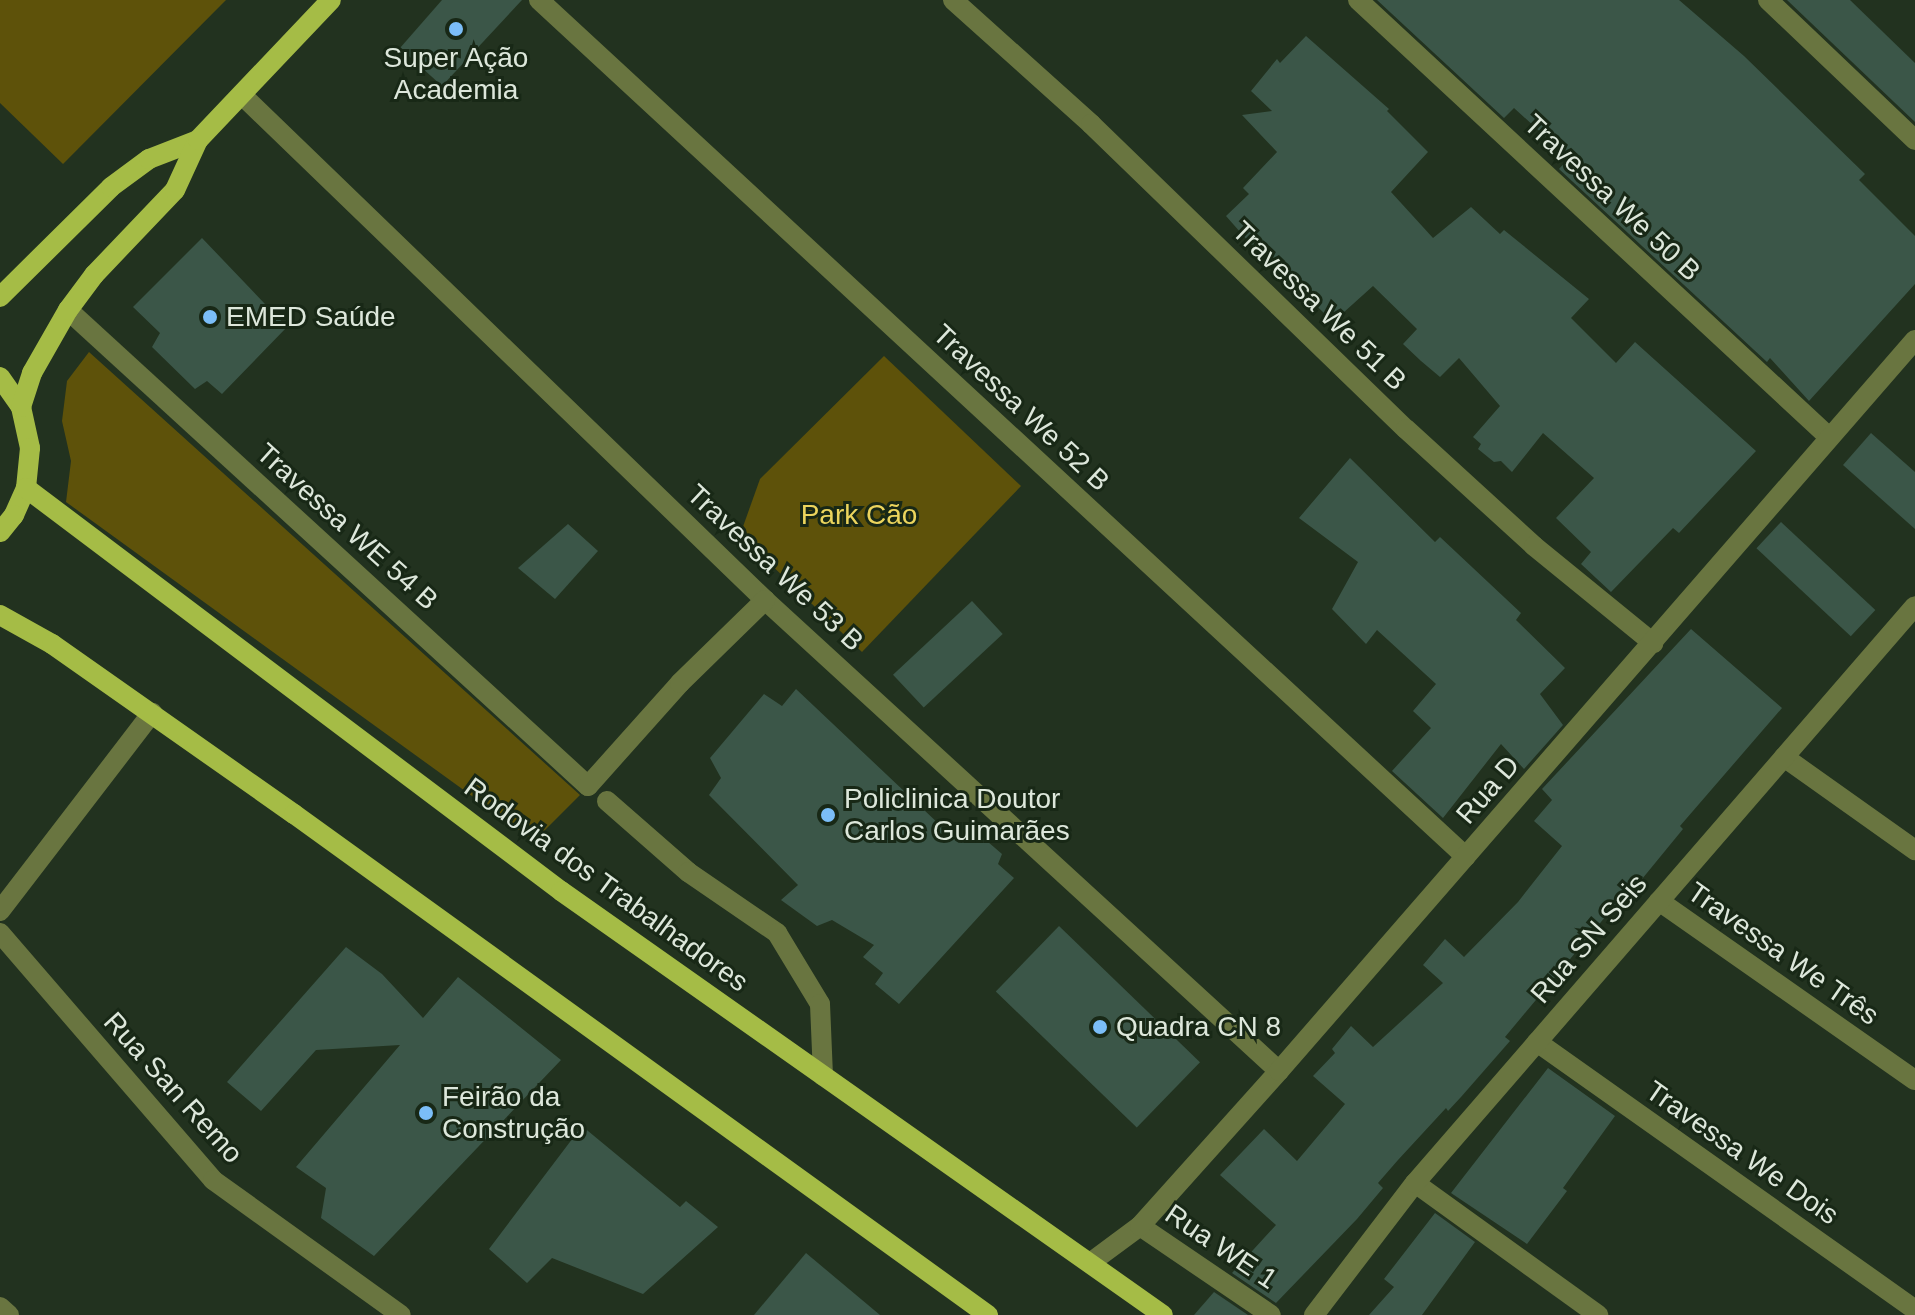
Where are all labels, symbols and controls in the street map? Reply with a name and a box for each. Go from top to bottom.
marker: Super Ação Academia [447,20,465,38]
place label: Super Ação Academia [383,41,529,107]
street label: Travessa We 50 B [1517,108,1707,288]
street label: Travessa We 51 B [1225,214,1413,398]
place label: EMED Saúde [226,300,396,334]
marker: EMED Saúde [201,308,219,326]
street label: Travessa We 52 B [926,318,1116,498]
street label: Travessa WE 54 B [249,437,445,617]
street label: Travessa We 53 B [680,478,870,658]
park label: Park Cão [801,498,917,532]
street label: Rua D [1449,749,1527,831]
street label: Rodovia dos Trabalhadores [457,771,755,999]
place label: Policlinica Doutor Carlos Guimarães [844,782,1070,848]
marker: Policlinica Doutor Carlos Guimarães [819,806,837,824]
street label: Rua SN Seis [1524,867,1654,1011]
street label: Travessa We Três [1681,875,1885,1033]
street label: Rua San Remo [96,1006,250,1170]
place label: Quadra CN 8 [1116,1010,1281,1044]
marker: Quadra CN 8 [1091,1018,1109,1036]
street label: Travessa We Dois [1639,1074,1845,1232]
place label: Feirão da Construção [442,1080,585,1146]
marker: Feirão da Construção [417,1104,435,1122]
street label: Rua WE 1 [1159,1197,1283,1297]

